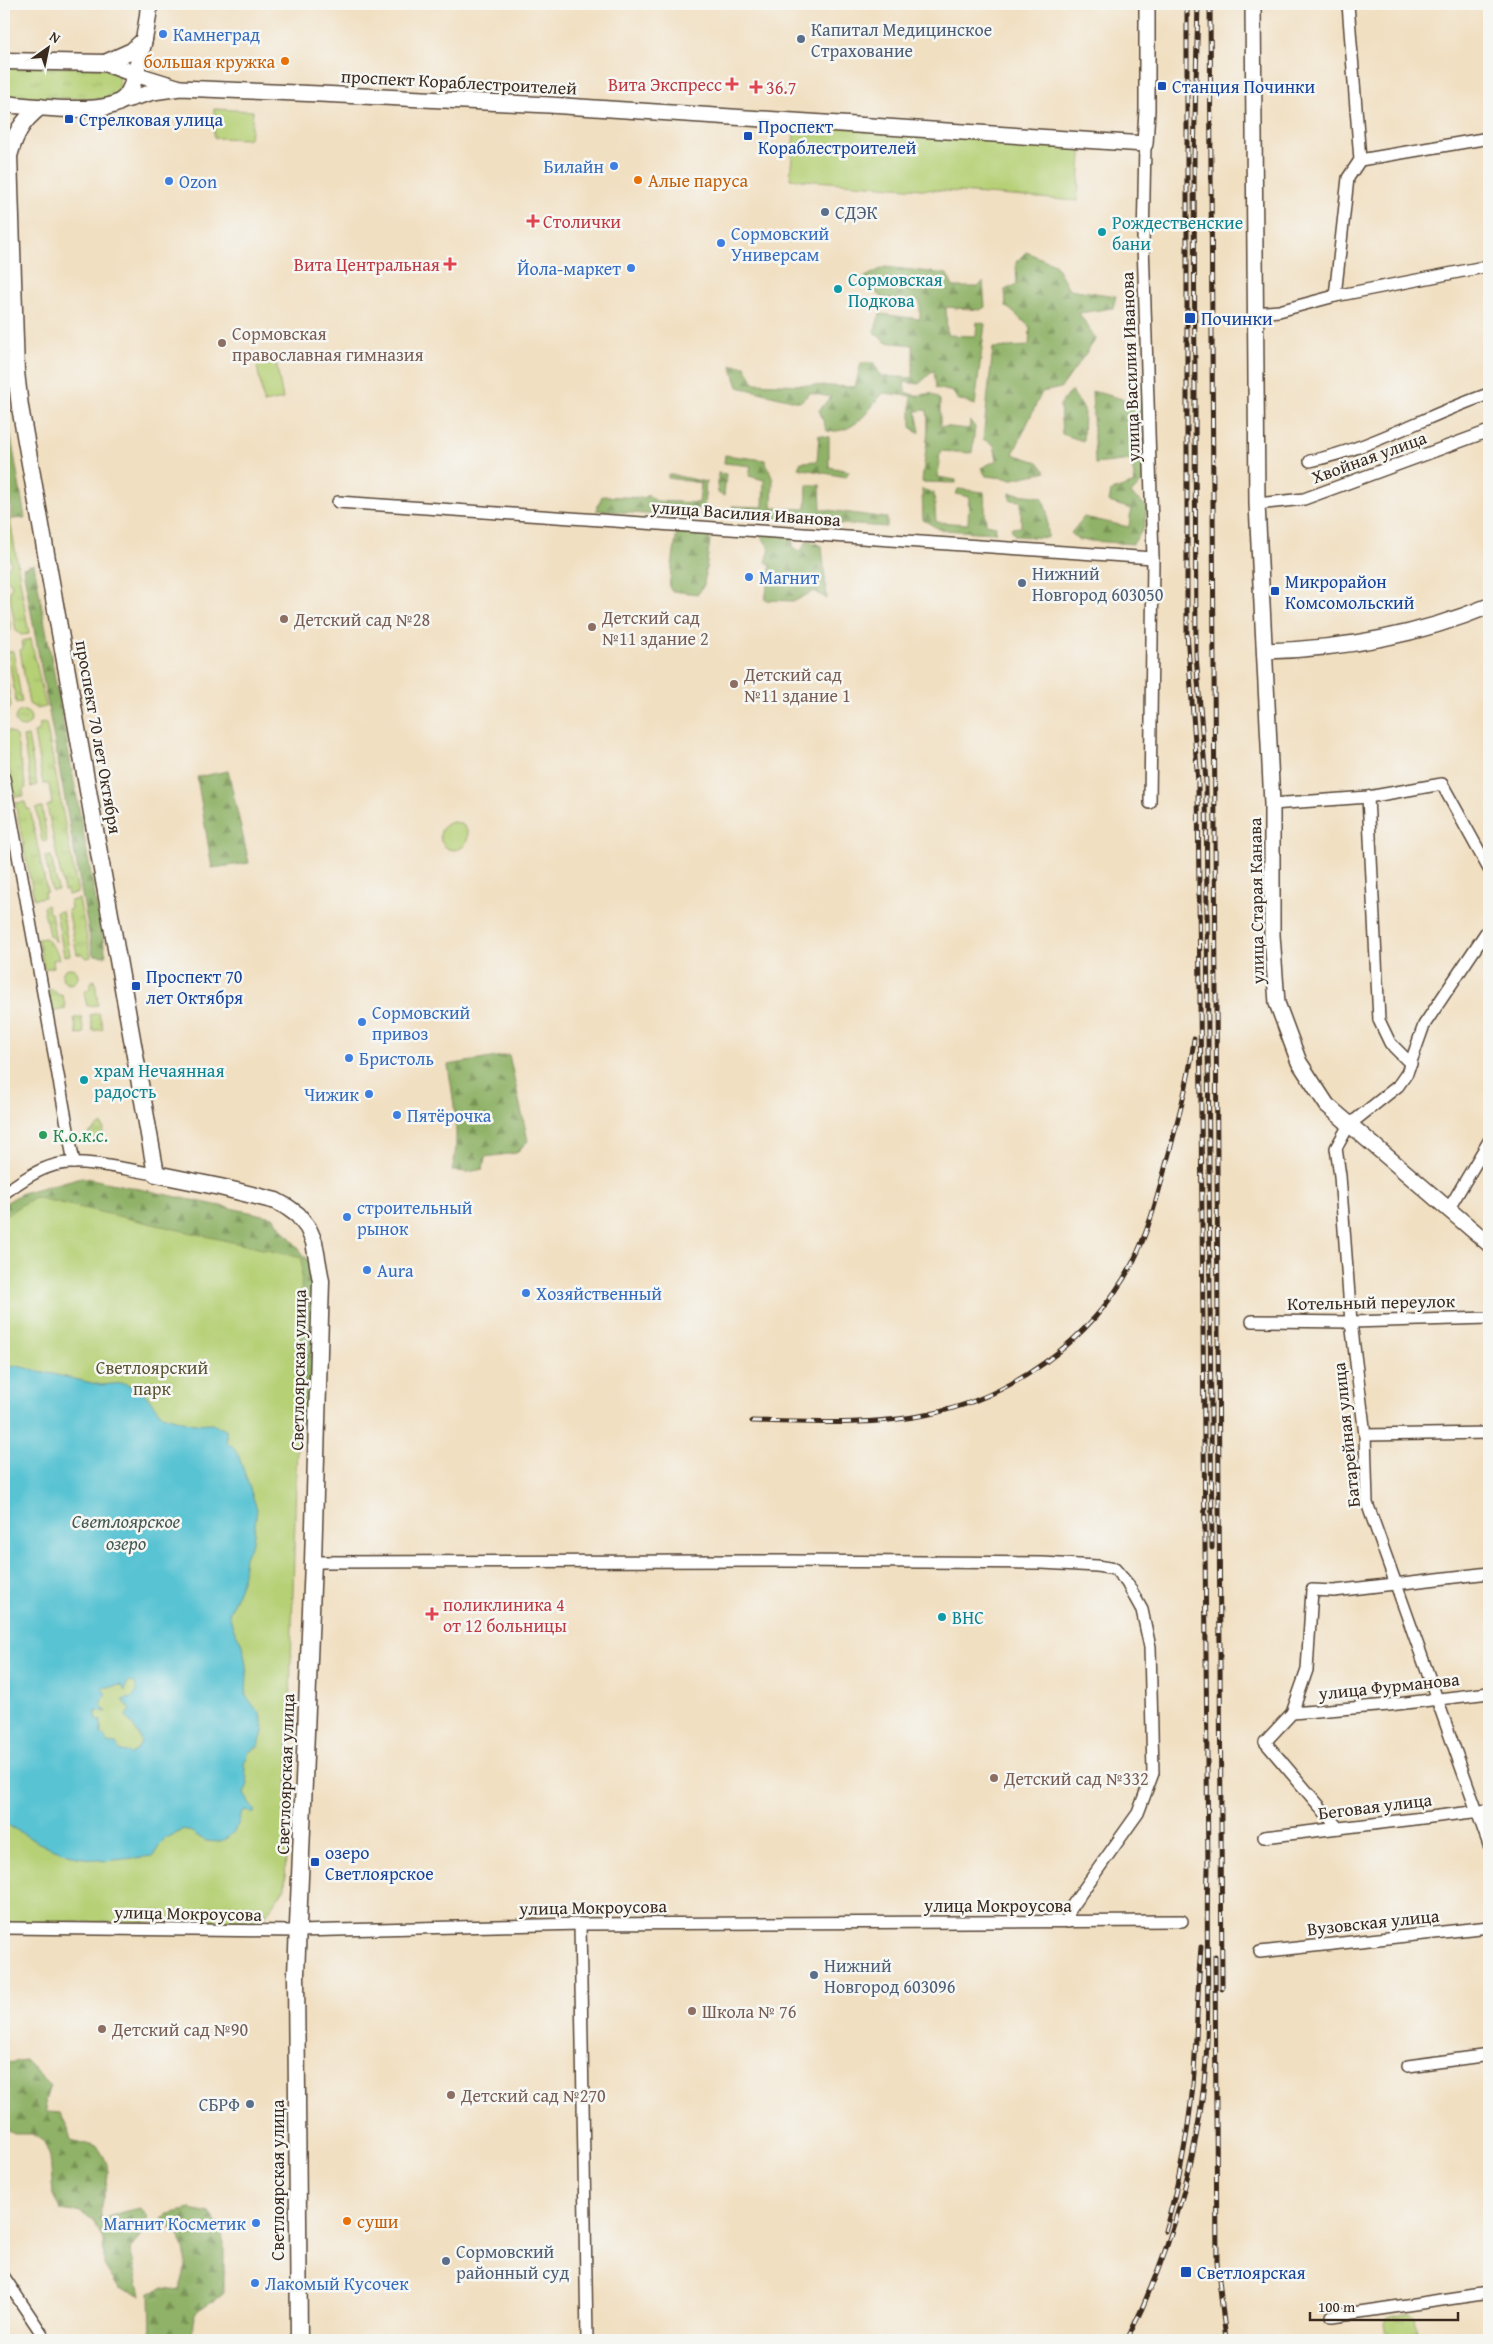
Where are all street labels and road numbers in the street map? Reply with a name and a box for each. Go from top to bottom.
street label: проспект Кораблестроителей [340,62,578,102]
street label: улица Василия Иванова [1113,271,1147,463]
street label: Хвойная улица [1308,424,1431,490]
street label: улица Василия Иванова [649,493,842,533]
street label: проспект 70 лет Октября [69,638,129,836]
street label: улица Старая Канава [1241,817,1271,986]
street label: Котельный переулок [1287,1287,1456,1317]
street label: Светлоярская улица [283,1289,313,1451]
street label: Батарейная улица [1325,1361,1367,1509]
street label: улица Фурманова [1316,1665,1461,1707]
street label: Светлоярская улица [269,1693,301,1855]
street label: Беговая улица [1317,1786,1434,1826]
street label: улица Мокроусова [518,1892,668,1922]
street label: улица Мокроусова [923,1892,1072,1919]
street label: улица Мокроусова [113,1898,263,1928]
street label: Вузовская улица [1306,1902,1441,1942]
street label: Светлоярская улица [264,2099,291,2261]

